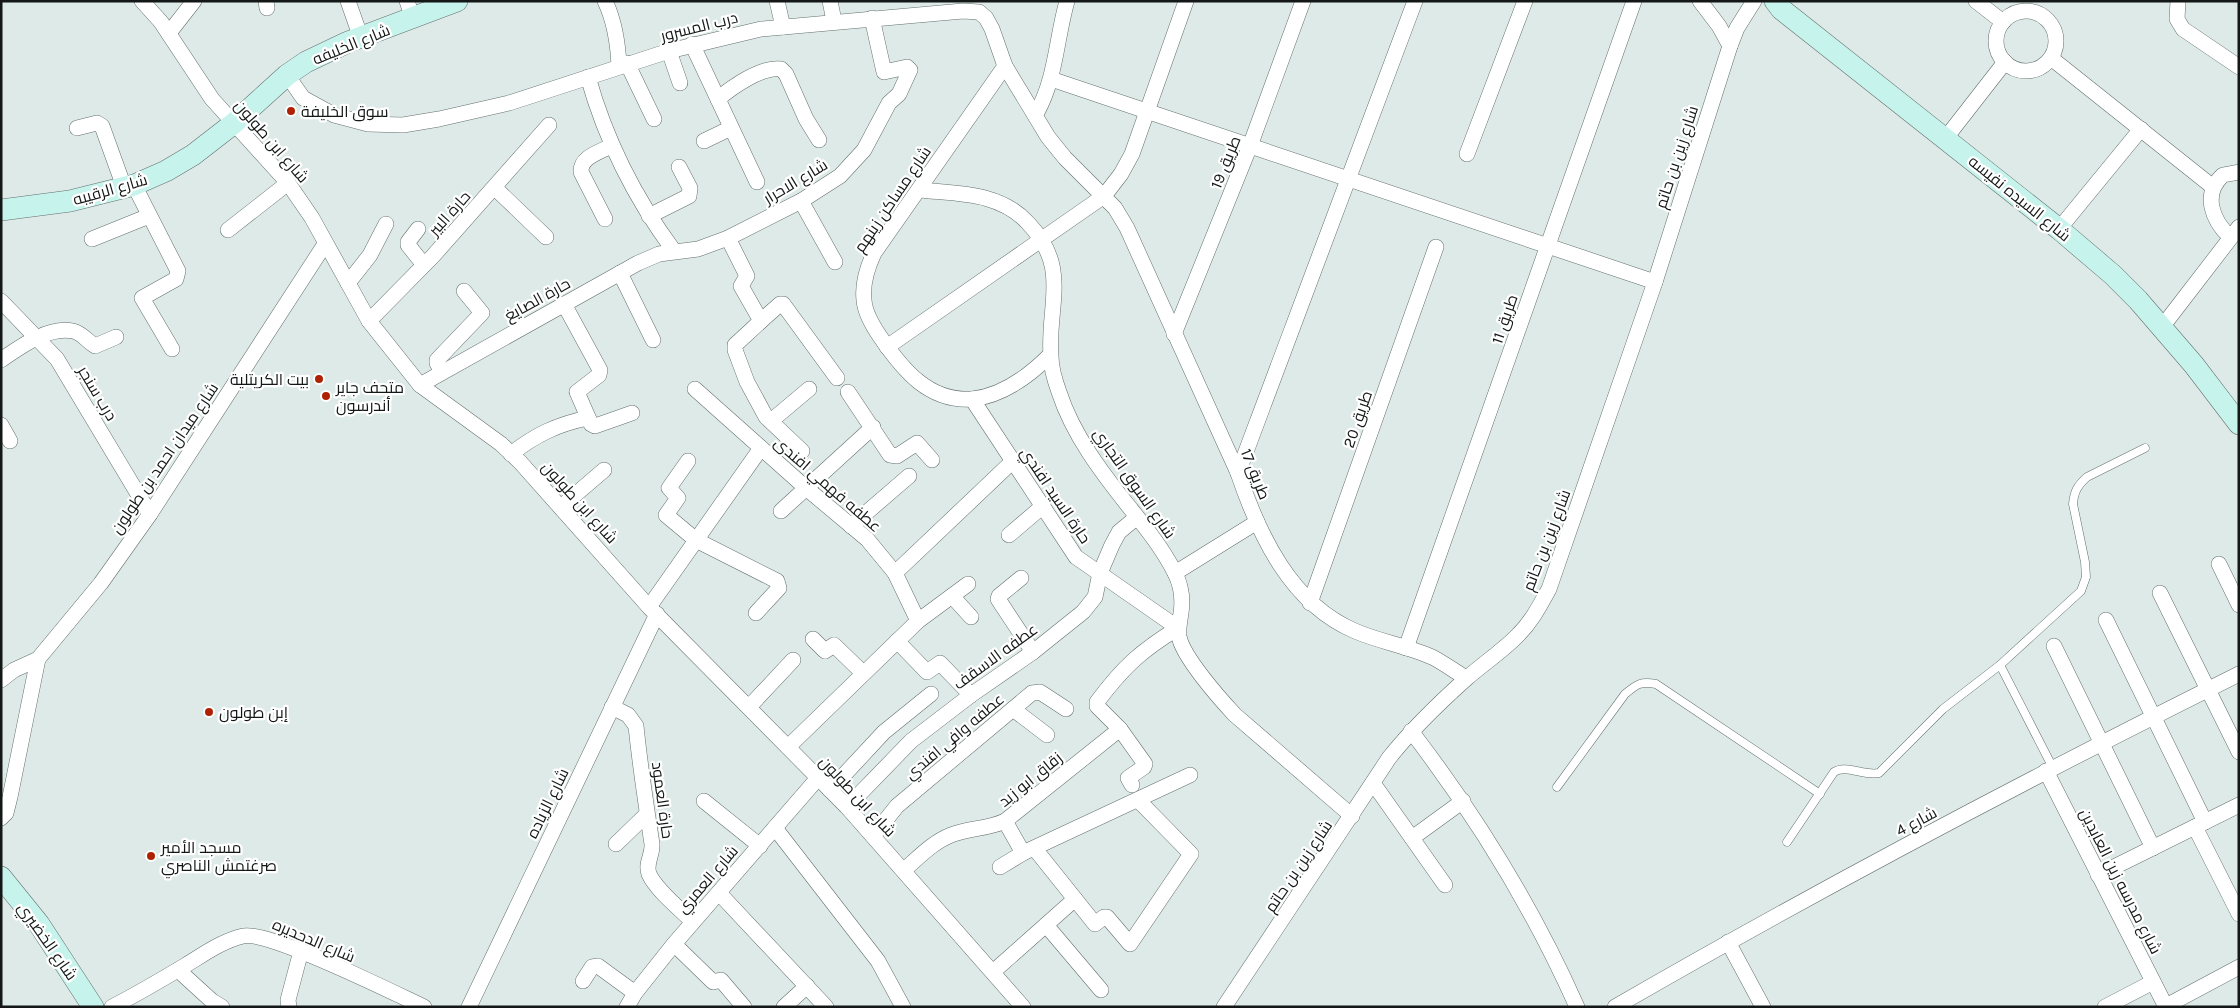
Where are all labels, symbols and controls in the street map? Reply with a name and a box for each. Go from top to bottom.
street label: درب المسرور [657,8,740,46]
street label: شارع الخليفه [310,20,394,71]
street label: شارع ابن طولون [229,96,313,188]
place label: سوق الخليفة [301,102,389,122]
street label: شارع زين بن حاتم [1651,103,1704,212]
marker: سوق الخليفة [285,105,297,117]
street label: طريق 19 [1206,133,1245,192]
street label: شارع مساكن زينهم [850,143,937,257]
street label: شارع السيده نفيسه [1964,151,2075,247]
street label: شارع الاحرار [759,155,832,210]
street label: شارع الرقيبه [71,170,150,211]
street label: حارة البير [424,187,474,240]
street label: حارة الصايغ [501,274,574,327]
street label: طريق 11 [1487,292,1523,347]
street label: درب سنجر [73,361,121,424]
place label: بيت الكريتلية [230,370,309,389]
marker: بيت الكريتلية [313,373,325,385]
place label: متحف جاير أندرسون [335,378,404,416]
street label: شارع ميدان احمد بن طولون [107,379,224,539]
street label: طريق 20 [1339,388,1377,451]
marker: متحف جاير أندرسون [320,390,332,402]
street label: شارع السوق التجاري [1086,424,1180,544]
street label: عطفه فهمي افندى [768,433,885,539]
street label: حارة السيد افندي [1013,443,1095,549]
street label: طريق 17 [1236,446,1274,503]
street label: شارع ابن طولون [536,457,621,549]
street label: شارع زين بن حاتم [1518,487,1576,594]
street label: عطفه الاسقف [949,619,1041,693]
street label: عطفه وافي افندي [901,689,1010,787]
place label: إبن طولون [219,703,288,723]
marker: إبن طولون [203,706,215,718]
street label: زقاق ابو زيد [995,748,1067,812]
street label: شارع ابن طولون [814,752,900,842]
street label: حارة العمود [648,760,677,840]
street label: شارع الزياده [522,765,574,842]
street label: شارع 4 [1892,803,1941,842]
street label: شارع مدرسه زين العابدين [2074,805,2166,958]
street label: شارع زين بن حاتم [1261,817,1338,917]
place label: مسجد الأمير صرغتمش الناصري [160,838,277,879]
street label: شارع العمري [673,842,745,920]
marker: مسجد الأمير صرغتمش الناصري [145,850,157,862]
street label: شارع الخضيري [11,899,81,986]
street label: شارع الدحديره [269,915,358,968]

